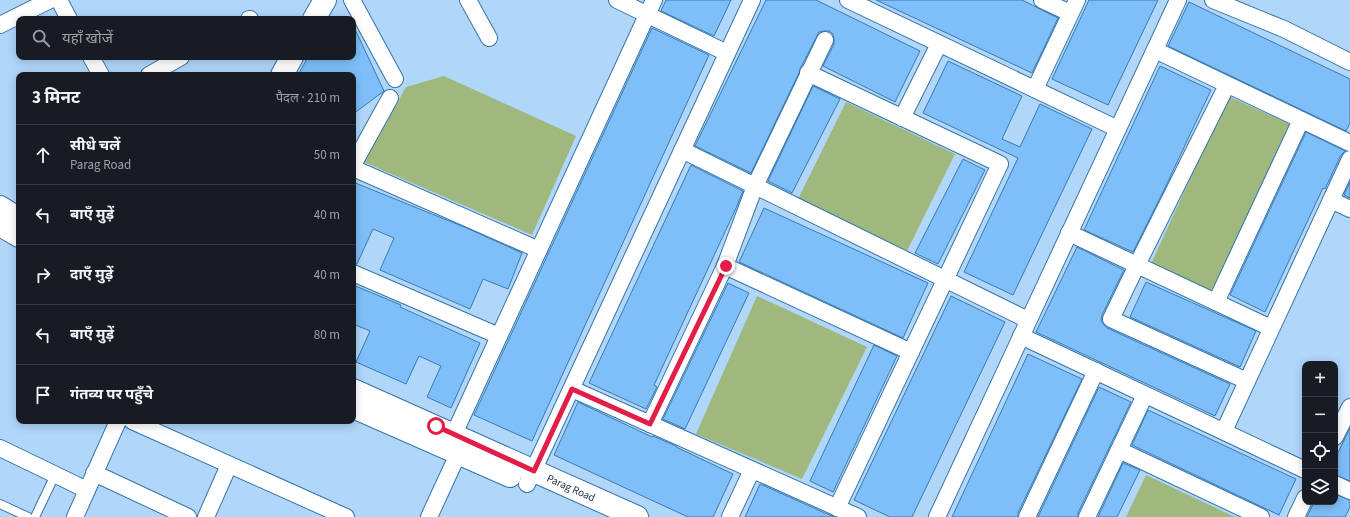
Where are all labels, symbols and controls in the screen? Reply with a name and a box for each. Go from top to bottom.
search box [16,16,356,60]
icon: search [30,27,52,49]
text: यहाँ खोजें [62,28,113,49]
text: 3 मिनट [32,86,80,110]
text: पैदल · 210 m [276,89,340,107]
text: सीधे चलें [70,135,120,156]
icon: ahead [32,144,54,166]
text: 50 m [314,146,340,164]
text: Parag Road [70,156,131,174]
icon: left [32,204,54,226]
text: बाएँ मुड़ें [70,204,114,225]
text: 40 m [314,206,340,224]
route end [717,257,735,275]
icon: right [32,264,54,286]
text: दाएँ मुड़ें [70,264,113,285]
text: 40 m [314,266,340,284]
icon: left [32,324,54,346]
text: बाएँ मुड़ें [70,324,114,345]
text: 80 m [314,326,340,344]
map controls [1302,361,1338,505]
button: + [1302,361,1338,397]
icon: arrive [32,384,54,406]
text: गंतव्य पर पहुँचे [70,384,153,405]
button: − [1302,397,1338,433]
route start [427,417,445,435]
button: locate [1302,433,1338,469]
button: layers [1302,469,1338,505]
street label: Parag Road [544,471,598,505]

